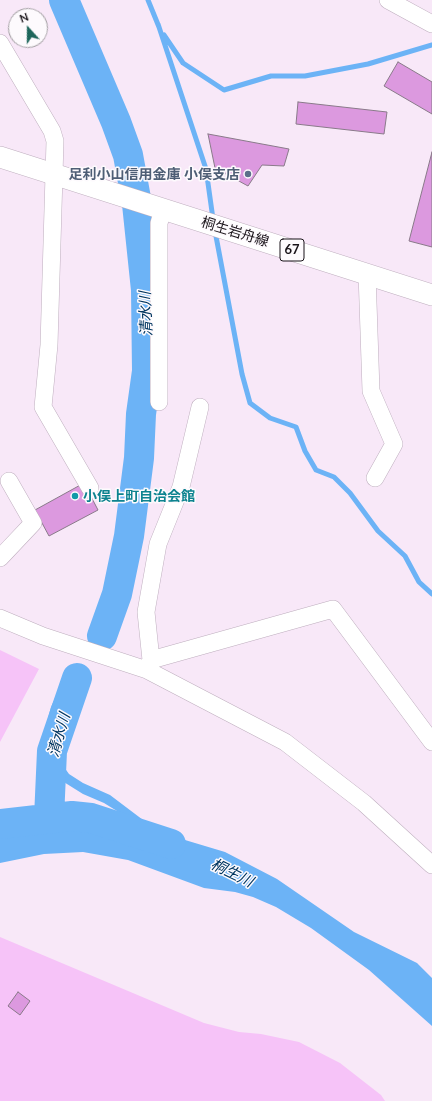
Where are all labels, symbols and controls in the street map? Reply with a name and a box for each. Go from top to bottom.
north arrow [8,8,48,48]
text: N [18,10,30,25]
place label: 足利小山信用金庫 小俣支店 [69,166,240,182]
marker: 足利小山信用金庫 小俣支店 [243,169,253,179]
street label: 桐生岩舟線 [199,214,271,250]
road number: 67 [280,239,304,261]
water label: 清水川 [136,291,156,337]
place label: 小俣上町自治会館 [83,488,195,504]
marker: 小俣上町自治会館 [70,491,80,501]
water label: 清水川 [44,711,74,759]
water label: 桐生川 [208,855,256,891]

